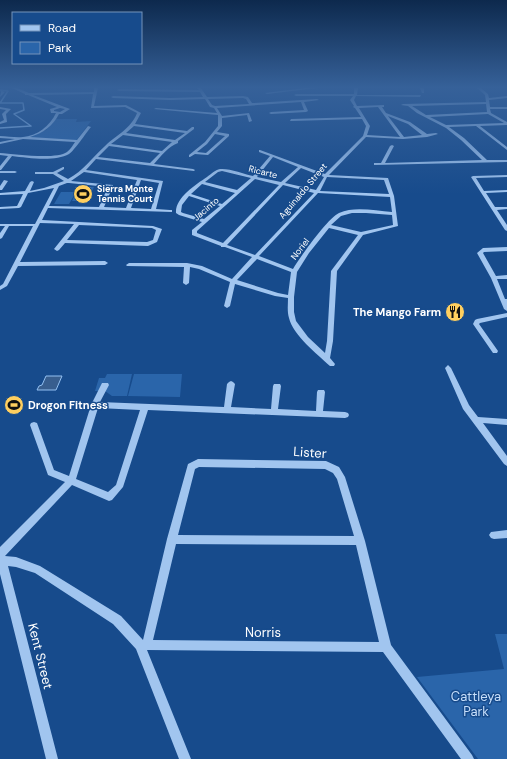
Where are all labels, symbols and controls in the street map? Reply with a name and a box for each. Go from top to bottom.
legend [12,12,142,64]
text: Road [48,20,76,36]
text: Park [48,40,72,56]
street label: Aguinaldo Street [276,160,330,221]
street label: Ricarte [247,163,279,181]
sports icon: Sierra Monte Tennis Court [72,183,94,205]
place label: Sierra Monte Tennis Court [97,183,154,205]
street label: Jacinto [191,194,221,224]
street label: Noriel [288,236,312,262]
restaurant icon: The Mango Farm [444,301,466,323]
place label: The Mango Farm [353,305,441,319]
sports icon: Drogon Fitness [3,394,25,416]
place label: Drogon Fitness [28,398,108,412]
street label: Lister [293,443,327,462]
street label: Kent Street [24,621,57,691]
street label: Norris [245,624,281,641]
park label: Cattleya Park [451,688,501,720]

